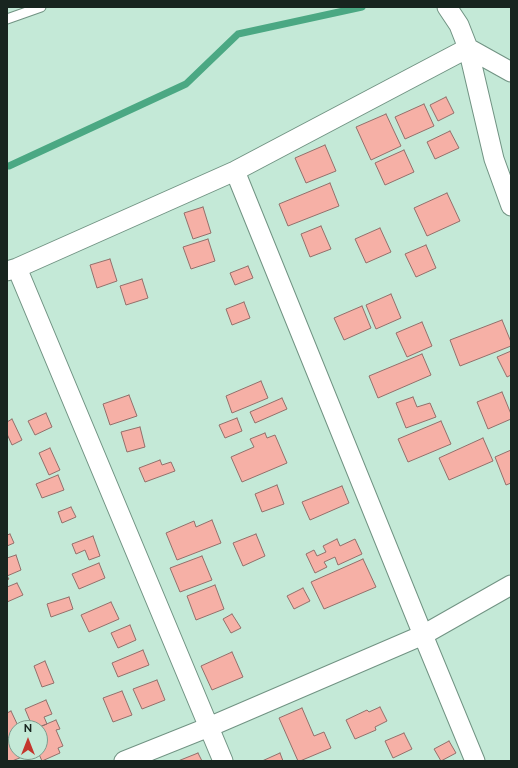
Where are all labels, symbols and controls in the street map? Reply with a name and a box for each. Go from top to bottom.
north arrow [8,720,48,760]
text: N [24,722,32,735]

